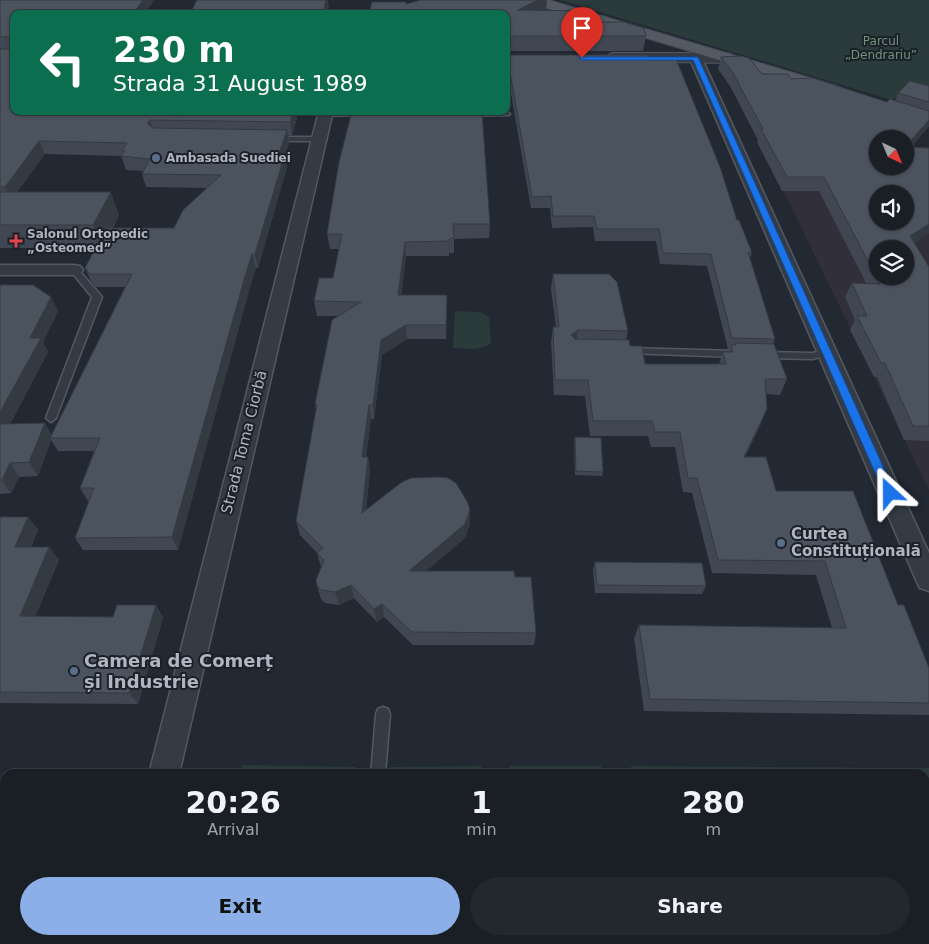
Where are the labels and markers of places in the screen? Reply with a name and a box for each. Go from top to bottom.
pin [561,7,603,58]
place label: Ambasada Suediei [166,151,291,165]
marker: Ambasada Suediei [150,152,162,164]
place label: Salonul Ortopedic „Osteomed” [27,227,148,255]
marker: Salonul Ortopedic „Osteomed” [9,234,23,248]
place label: Curtea Constituțională [791,525,921,560]
marker: Curtea Constituțională [775,537,787,549]
place label: Camera de Comerț și Industrie [84,650,273,692]
marker: Camera de Comerț și Industrie [68,665,80,677]

